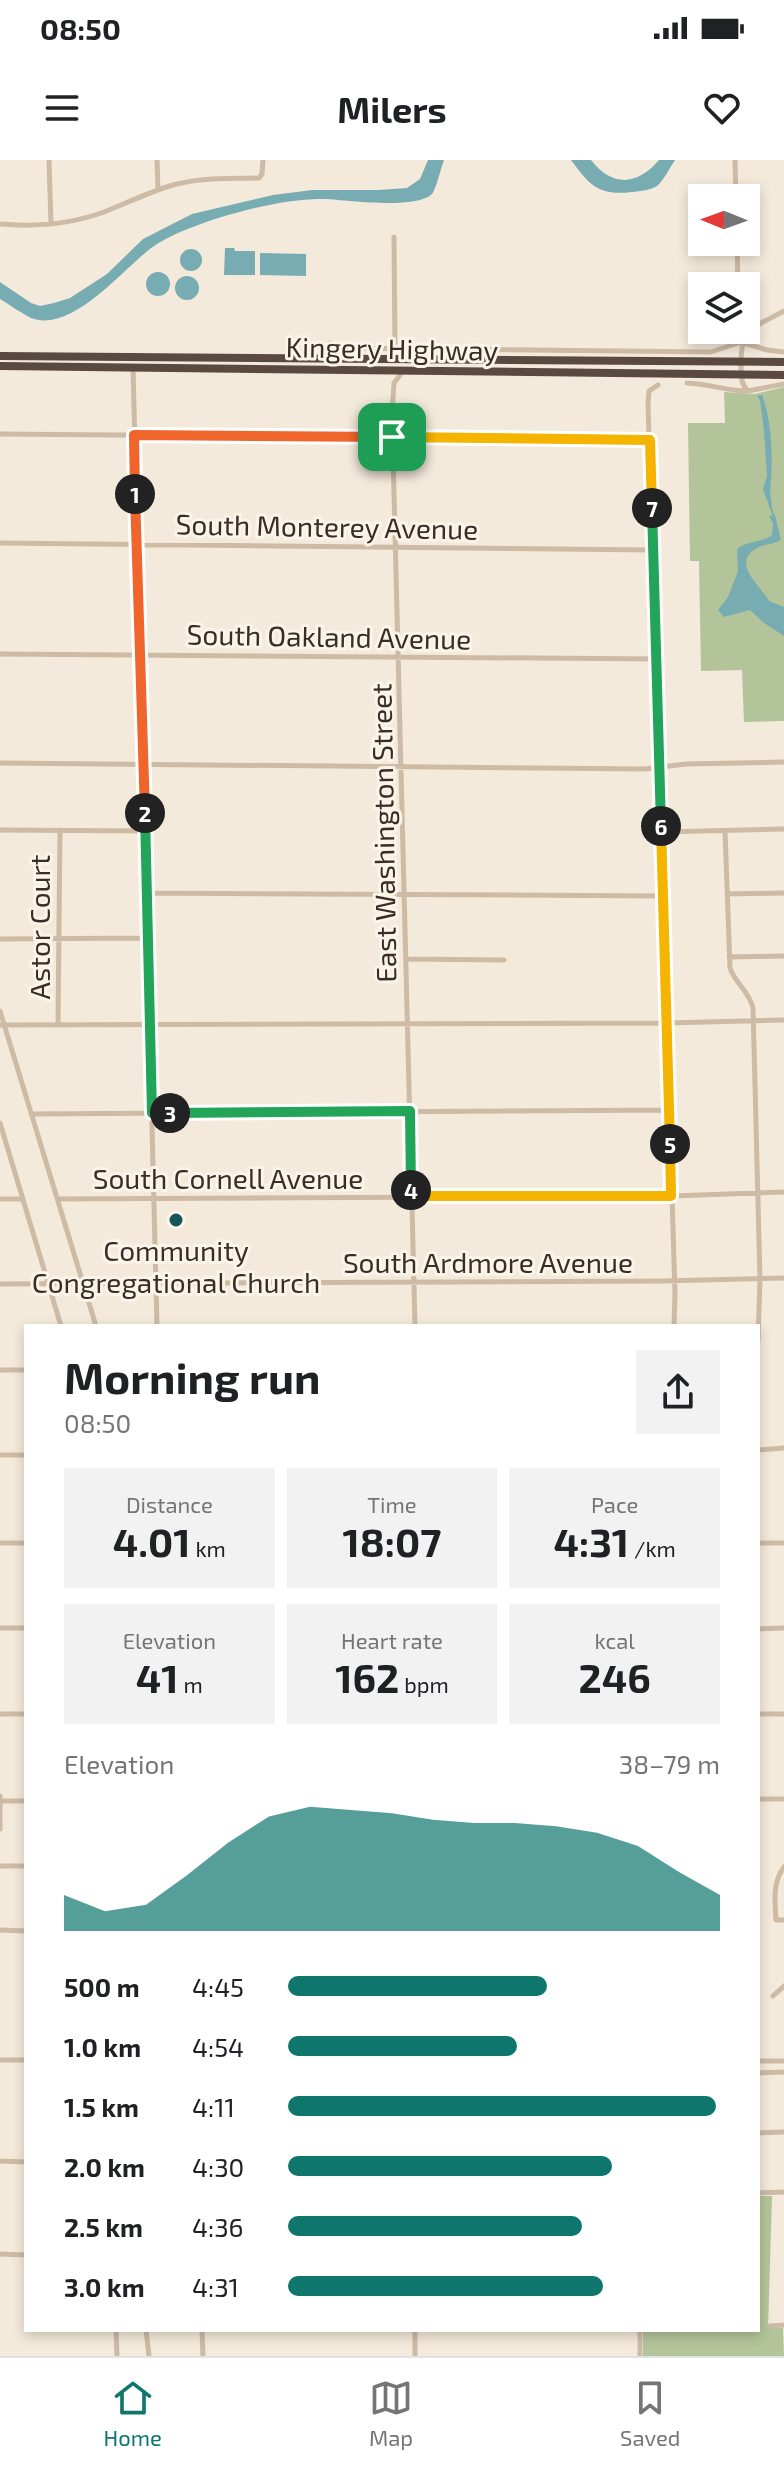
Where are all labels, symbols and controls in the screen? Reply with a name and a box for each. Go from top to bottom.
text: 08:50 [40,10,121,46]
icon: menu [40,86,84,130]
icon: heart [700,86,744,130]
text: Milers [337,87,447,130]
north arrow [688,184,760,256]
map controls [688,184,760,344]
button: layers [688,272,760,344]
street label: Kingery Highway [285,329,499,367]
pin [358,403,426,471]
icon: arrive [370,415,414,459]
pin: 1 [115,474,155,514]
text: 1 [130,481,140,507]
pin: 7 [632,488,672,528]
text: 7 [646,495,658,521]
street label: South Monterey Avenue [175,506,479,546]
street label: South Oakland Avenue [186,617,472,655]
street label: East Washington Street [363,683,403,983]
pin: 2 [125,793,165,833]
text: 2 [139,800,151,826]
pin: 6 [641,806,681,846]
text: 6 [655,813,667,839]
street label: Astor Court [22,855,56,999]
pin: 3 [150,1093,190,1133]
text: 3 [164,1100,176,1126]
pin: 5 [650,1124,690,1164]
text: 5 [664,1131,676,1157]
street label: South Cornell Avenue [93,1161,363,1195]
pin: 4 [391,1170,431,1210]
text: 4 [404,1177,418,1203]
marker: Community Congregational Church [167,1211,185,1229]
place label: Community Congregational Church [32,1233,320,1299]
street label: South Ardmore Avenue [343,1245,633,1279]
text: Morning run [64,1350,320,1403]
button: share [636,1350,720,1434]
text: 08:50 [64,1407,131,1438]
text: Distance [126,1491,213,1517]
text: Time [367,1491,417,1517]
text: Pace [591,1491,638,1517]
text: 4.01 [113,1517,191,1565]
text: 18:07 [343,1517,441,1565]
text: 4:31 [553,1517,629,1565]
text: km [191,1535,226,1561]
text: /km [629,1535,676,1561]
text: Elevation [123,1627,216,1653]
text: Heart rate [341,1627,443,1653]
text: kcal [595,1627,635,1653]
text: 41 [136,1653,179,1701]
text: 162 [335,1653,399,1701]
text: 246 [579,1653,651,1701]
text: m [179,1671,203,1697]
text: bpm [399,1671,449,1697]
text: Elevation [64,1748,174,1779]
text: 38–79 m [619,1748,720,1779]
text: 500 m [64,1971,140,2002]
text: 4:45 [192,1971,244,2002]
text: 1.0 km [64,2031,141,2062]
text: 4:54 [192,2031,244,2062]
text: 1.5 km [64,2091,139,2122]
text: 4:11 [192,2091,235,2122]
text: 2.0 km [64,2151,145,2182]
text: 4:30 [192,2151,244,2182]
text: 2.5 km [64,2211,143,2242]
text: 4:36 [192,2211,243,2242]
text: 3.0 km [64,2271,145,2302]
text: 4:31 [192,2271,239,2302]
tab: Home [104,2376,162,2450]
tab: Map [369,2376,413,2450]
tab: Saved [620,2376,680,2450]

